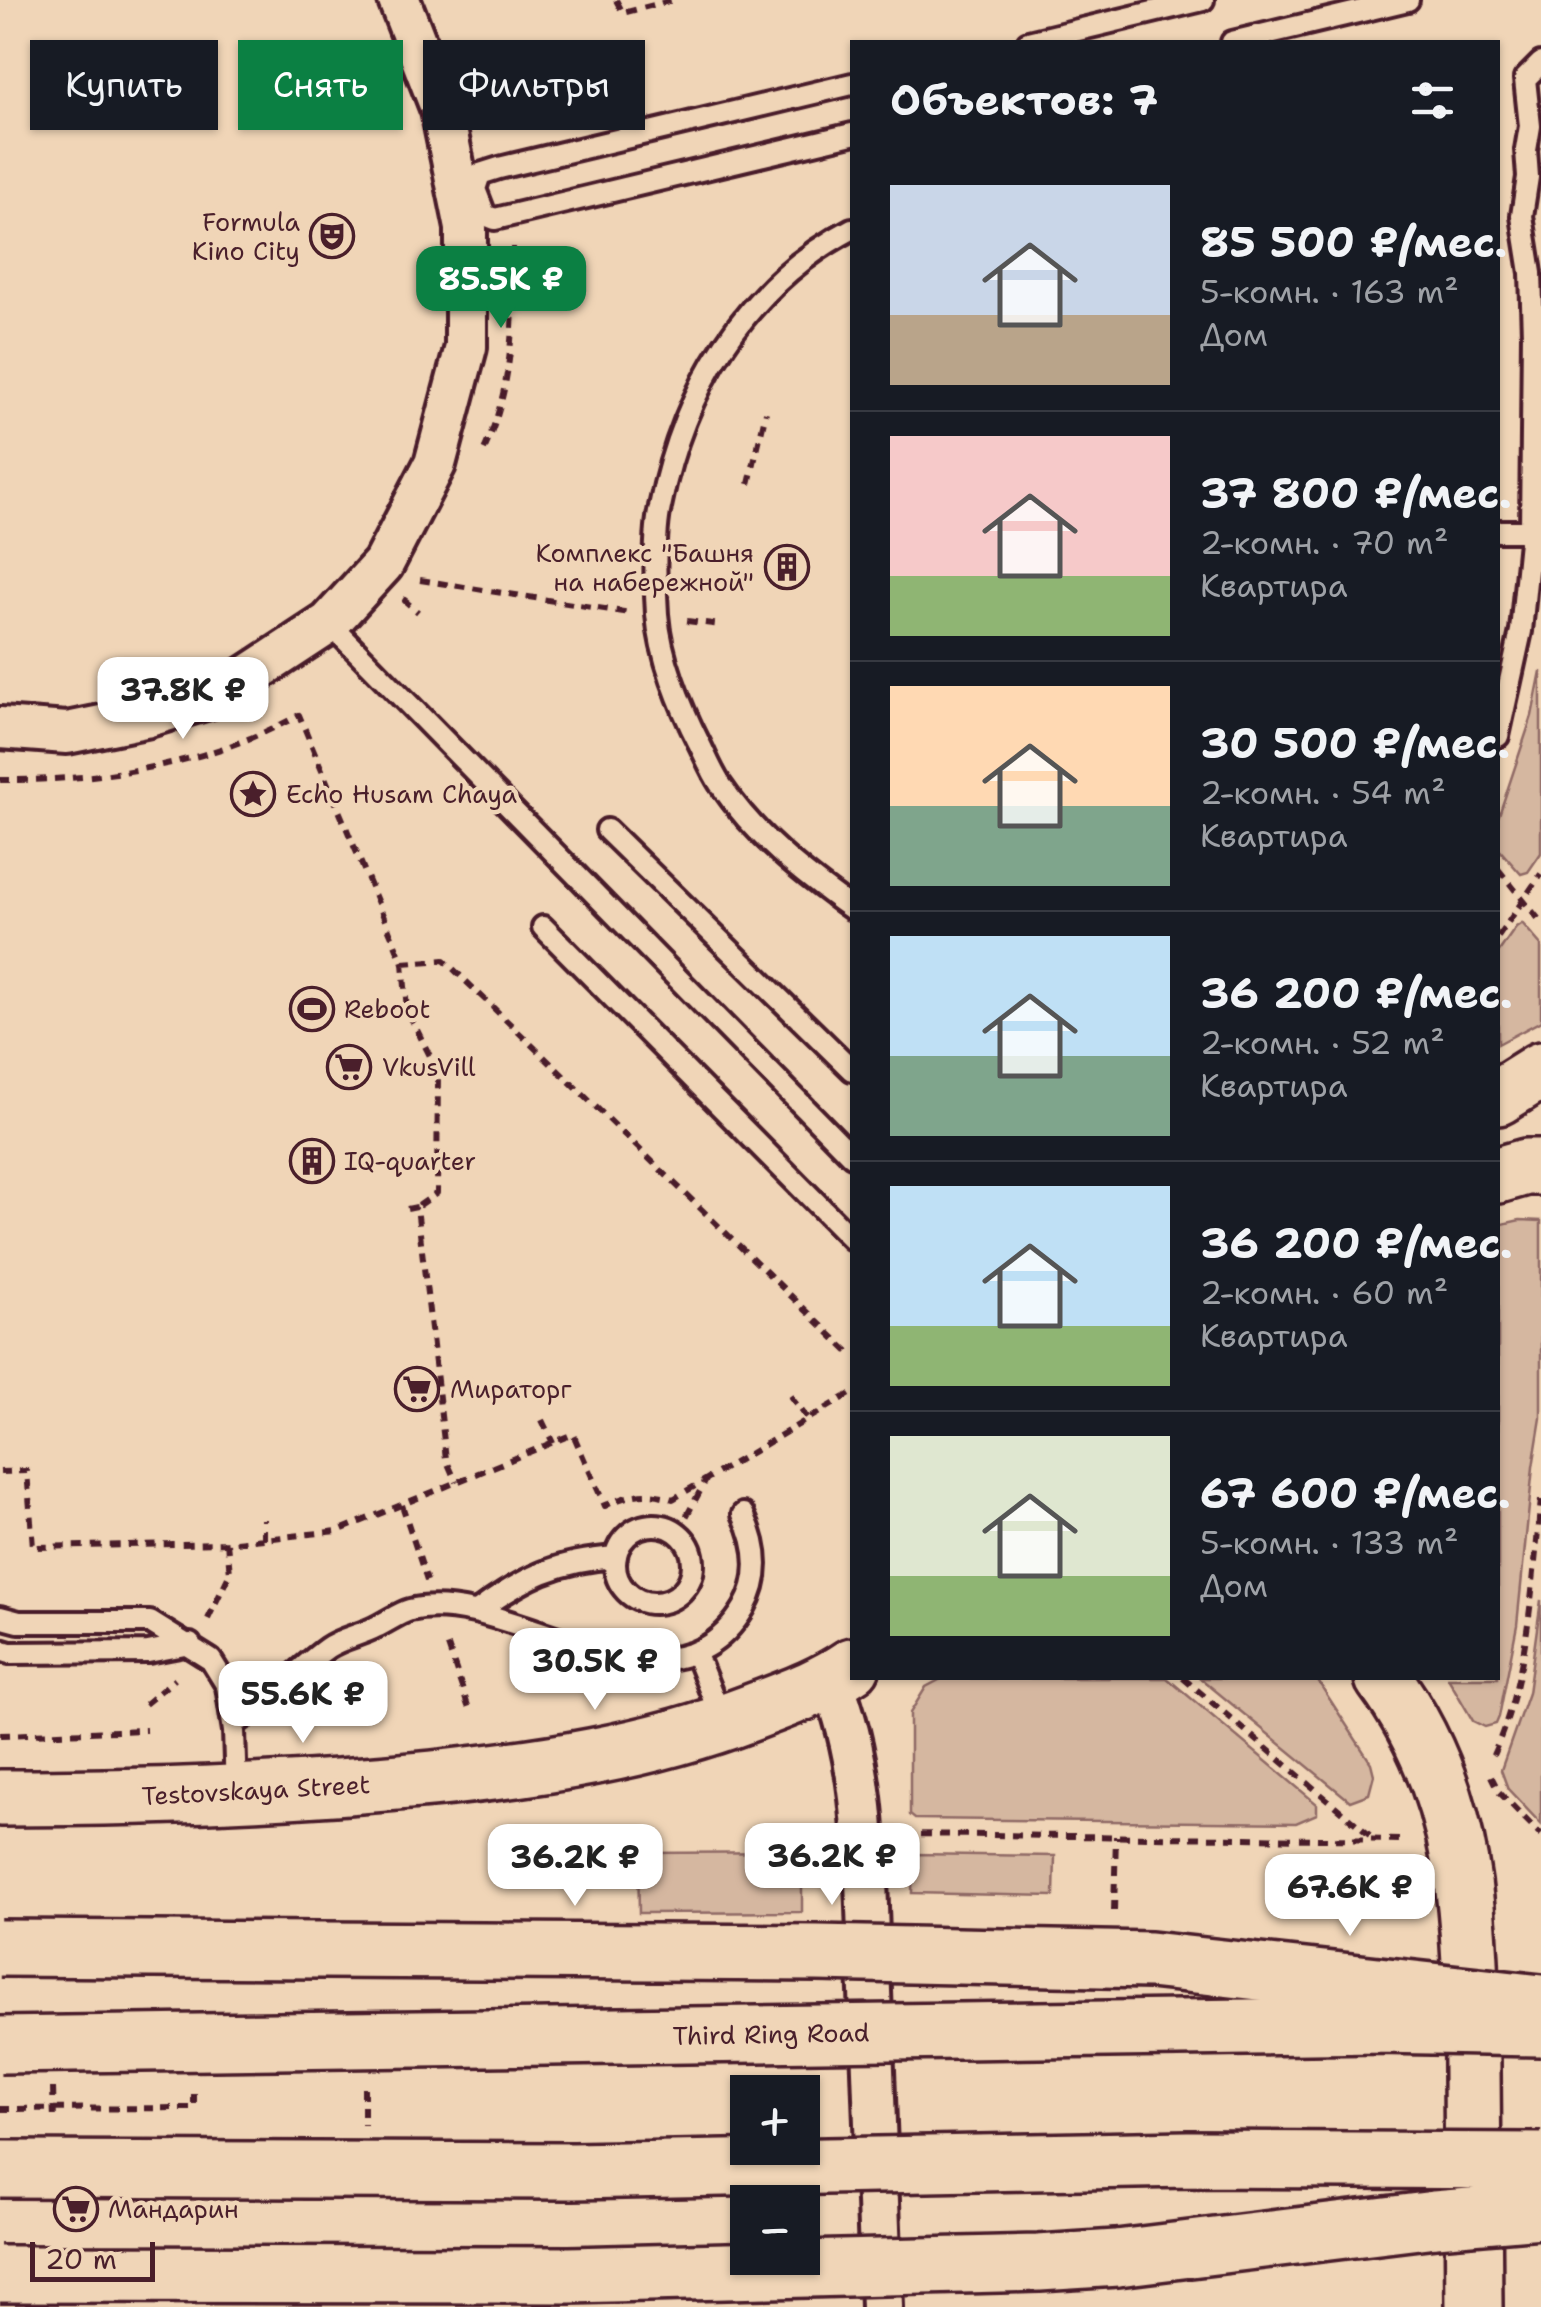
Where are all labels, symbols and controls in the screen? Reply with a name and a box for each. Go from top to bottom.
chip: Купить [30,40,218,130]
chip: Снять [238,40,403,130]
chip: Фильтры [423,40,645,130]
text: Объектов: 7 [890,72,1158,128]
icon: filters [1405,73,1460,128]
place label: Formula Kino City [192,205,300,268]
theatre icon: Formula Kino City [309,213,355,259]
text: 85 500 ₽/мес. [1200,214,1507,270]
icon: home [970,225,1090,345]
pin: 85.5K ₽ [409,246,593,331]
text: 85.5K ₽ [438,257,564,300]
text: 5-комн. · 163 m² [1200,270,1459,313]
text: Дом [1200,313,1268,356]
text: 37 800 ₽/мес. [1200,465,1512,521]
icon: home [970,476,1090,596]
text: 2-комн. · 70 m² [1200,521,1448,564]
place label: Комплекс "Башня на набережной" [535,536,754,599]
building icon: Комплекс "Башня на набережной" [764,544,810,590]
text: Квартира [1200,564,1348,607]
pin: 37.8K ₽ [91,657,275,742]
text: 37.8K ₽ [119,668,247,711]
text: 30 500 ₽/мес. [1200,715,1510,771]
icon: home [970,726,1090,846]
place icon: Echo Husam Chaya [230,771,276,817]
text: 2-комн. · 54 m² [1200,771,1446,814]
place label: Echo Husam Chaya [286,777,518,811]
text: Квартира [1200,814,1348,857]
text: 36 200 ₽/мес. [1200,965,1513,1021]
icon: home [970,976,1090,1096]
sports icon: Reboot [289,986,335,1032]
place label: Reboot [344,992,430,1026]
text: 2-комн. · 52 m² [1200,1021,1445,1064]
supermarket icon: VkusVill [326,1044,372,1090]
place label: VkusVill [382,1050,476,1084]
text: Квартира [1200,1064,1348,1107]
building icon: IQ-quarter [289,1138,335,1184]
place label: IQ-quarter [344,1144,476,1178]
text: 36 200 ₽/мес. [1200,1215,1513,1271]
icon: home [970,1226,1090,1346]
text: 2-комн. · 60 m² [1200,1271,1448,1314]
text: Квартира [1200,1314,1348,1357]
supermarket icon: Мираторг [394,1366,440,1412]
place label: Мираторг [450,1372,571,1406]
text: 67 600 ₽/мес. [1200,1465,1511,1521]
icon: home [970,1476,1090,1596]
text: 5-комн. · 133 m² [1200,1521,1458,1564]
text: Дом [1200,1564,1268,1607]
pin: 30.5K ₽ [503,1628,687,1713]
text: 30.5K ₽ [531,1639,659,1682]
pin: 55.6K ₽ [211,1661,395,1746]
text: 55.6K ₽ [241,1672,365,1715]
street label: Testovskaya Street [141,1767,371,1813]
pin: 36.2K ₽ [740,1823,924,1908]
pin: 36.2K ₽ [483,1824,667,1909]
text: 36.2K ₽ [767,1834,897,1877]
text: 36.2K ₽ [510,1835,640,1878]
pin: 67.6K ₽ [1258,1854,1442,1939]
text: 67.6K ₽ [1287,1865,1413,1908]
street label: Third Ring Road [672,2015,870,2053]
map controls [730,2075,820,2275]
button: + [730,2075,820,2165]
button: − [730,2185,820,2275]
supermarket icon: Мандарин [53,2186,99,2232]
place label: Мандарин [108,2192,239,2226]
scale bar [30,2237,155,2282]
text: 20 m [45,2240,117,2278]

